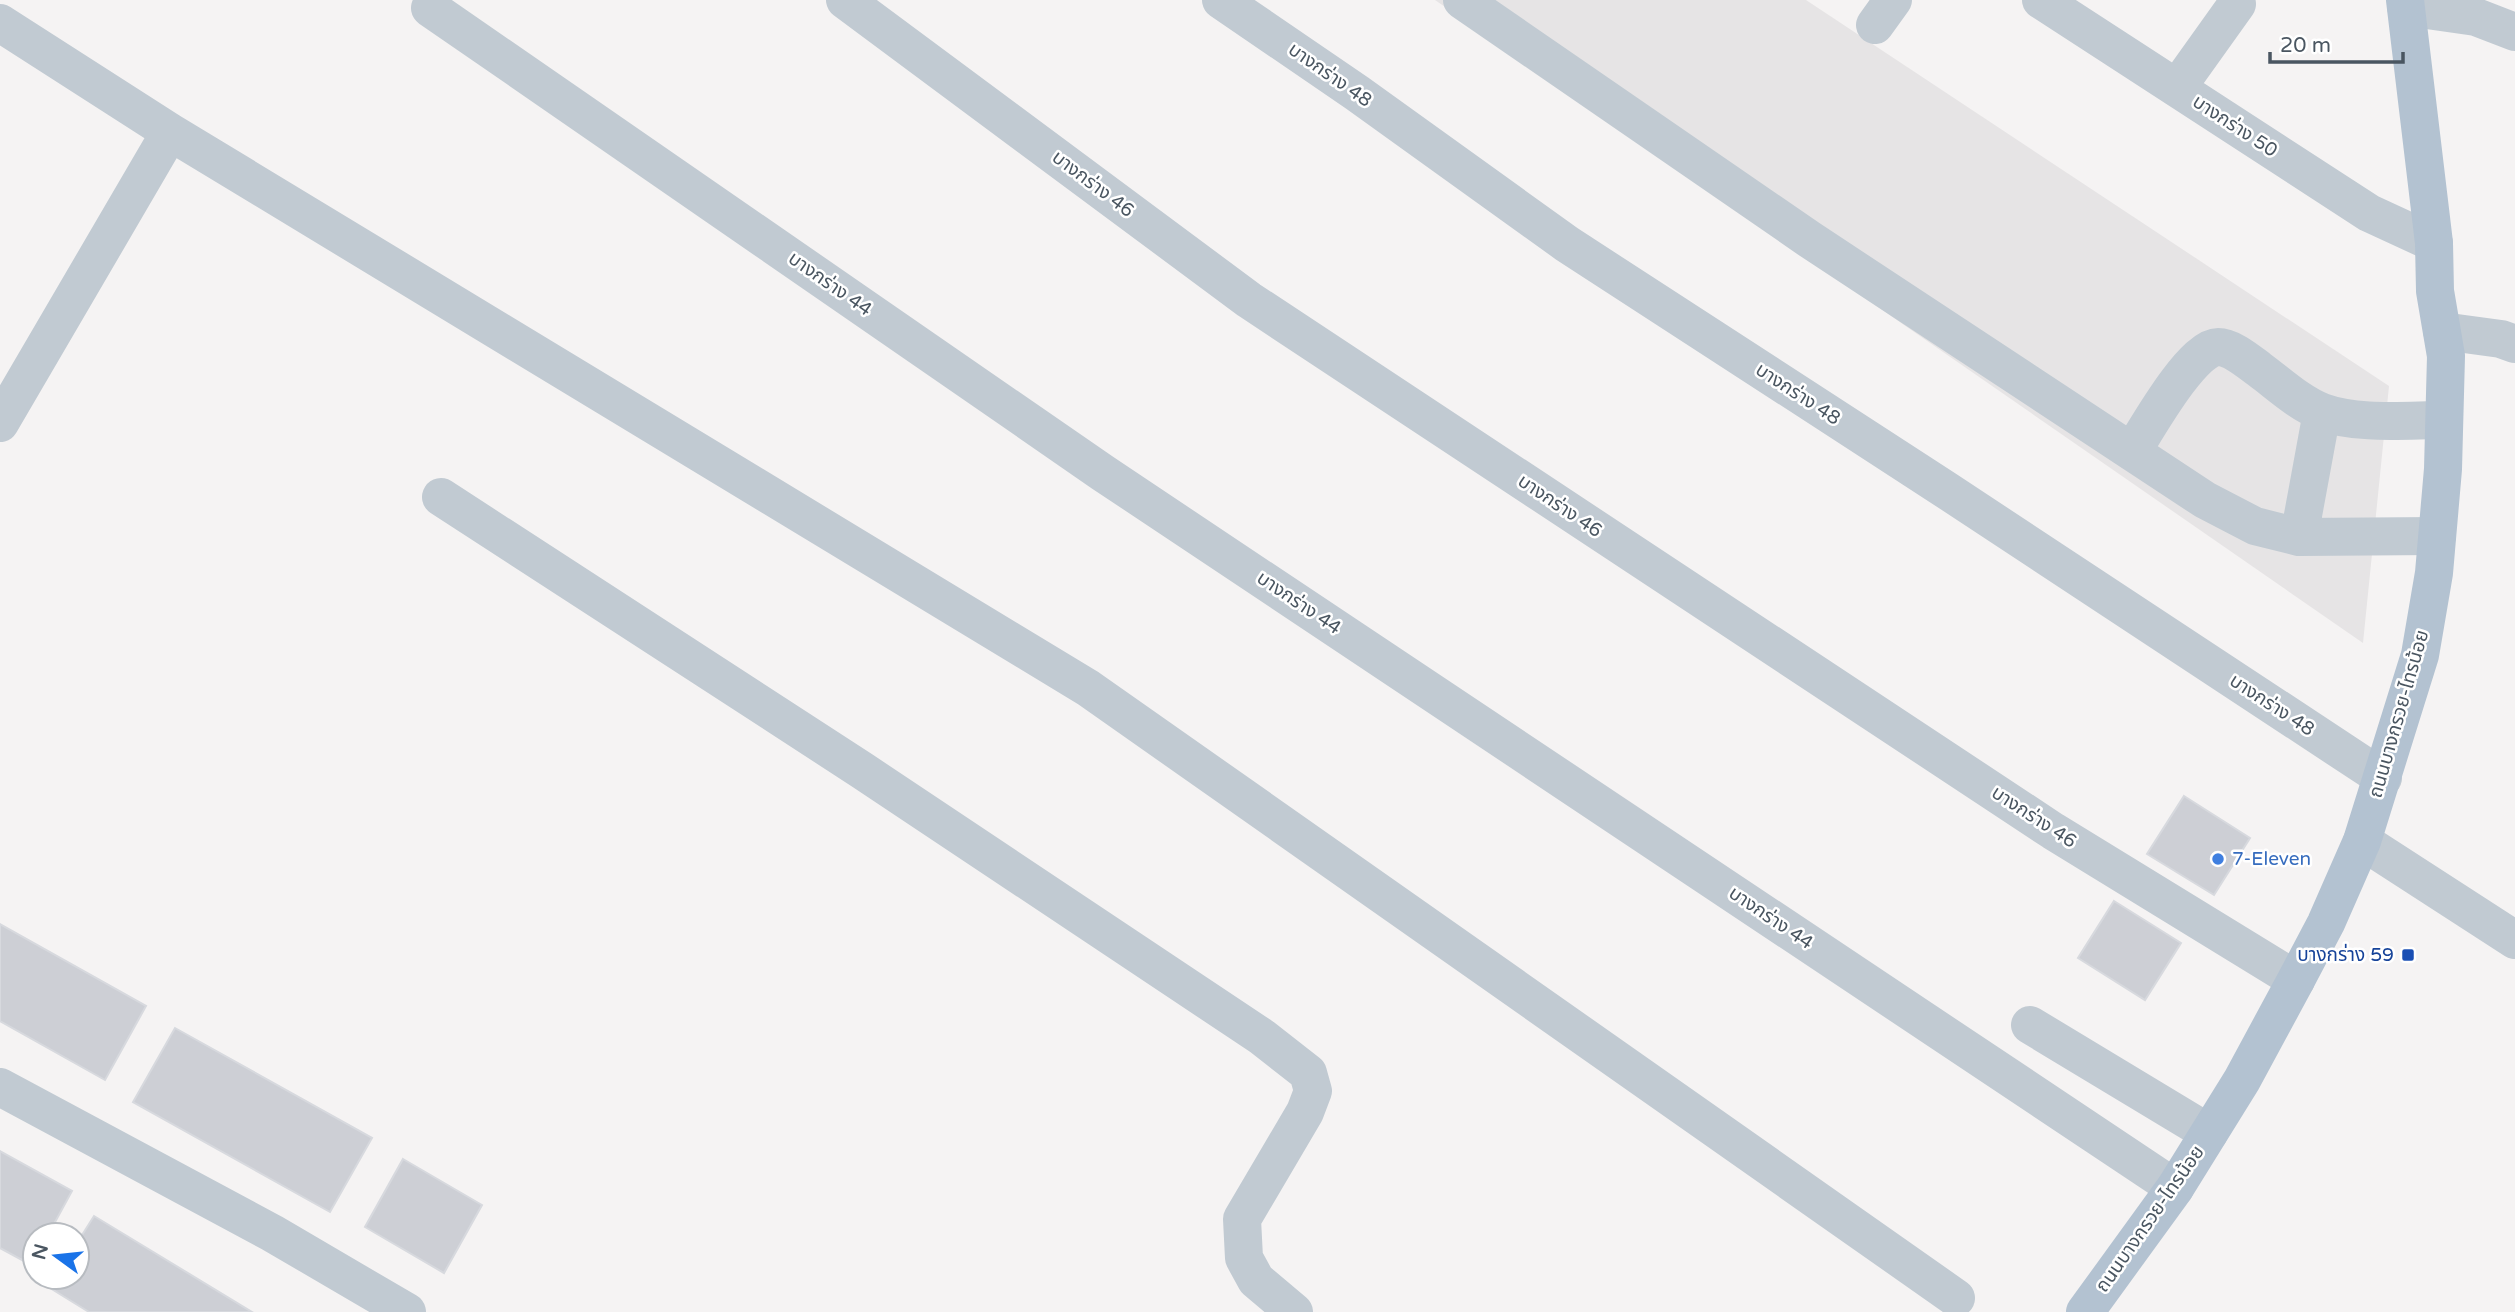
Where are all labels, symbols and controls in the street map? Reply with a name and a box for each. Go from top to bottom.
scale bar [2270,21,2403,65]
text: 20 m [2280,33,2331,58]
street label: บางกร่าง 48 [1284,37,1377,112]
street label: บางกร่าง 50 [2188,90,2282,162]
street label: บางกร่าง 46 [1048,145,1139,222]
street label: บางกร่าง 44 [784,246,877,321]
street label: บางกร่าง 48 [1751,358,1845,430]
street label: บางกร่าง 46 [1514,469,1607,542]
street label: บางกร่าง 44 [1253,566,1346,639]
street label: ถนนบางกรวย-ไทรน้อย [2364,627,2434,800]
street label: บางกร่าง 48 [2225,669,2319,741]
street label: บางกร่าง 46 [1987,781,2081,853]
place label: 7-Eleven [2232,848,2311,870]
marker: 7-Eleven [2210,851,2226,867]
street label: บางกร่าง 44 [1725,881,1818,954]
place label: บางกร่าง 59 [2297,943,2394,966]
marker: บางกร่าง 59 [2400,947,2416,963]
street label: ถนนบางกรวย-ไทรน้อย [2090,1141,2209,1296]
north arrow [21,1221,91,1291]
text: N [28,1242,53,1262]

